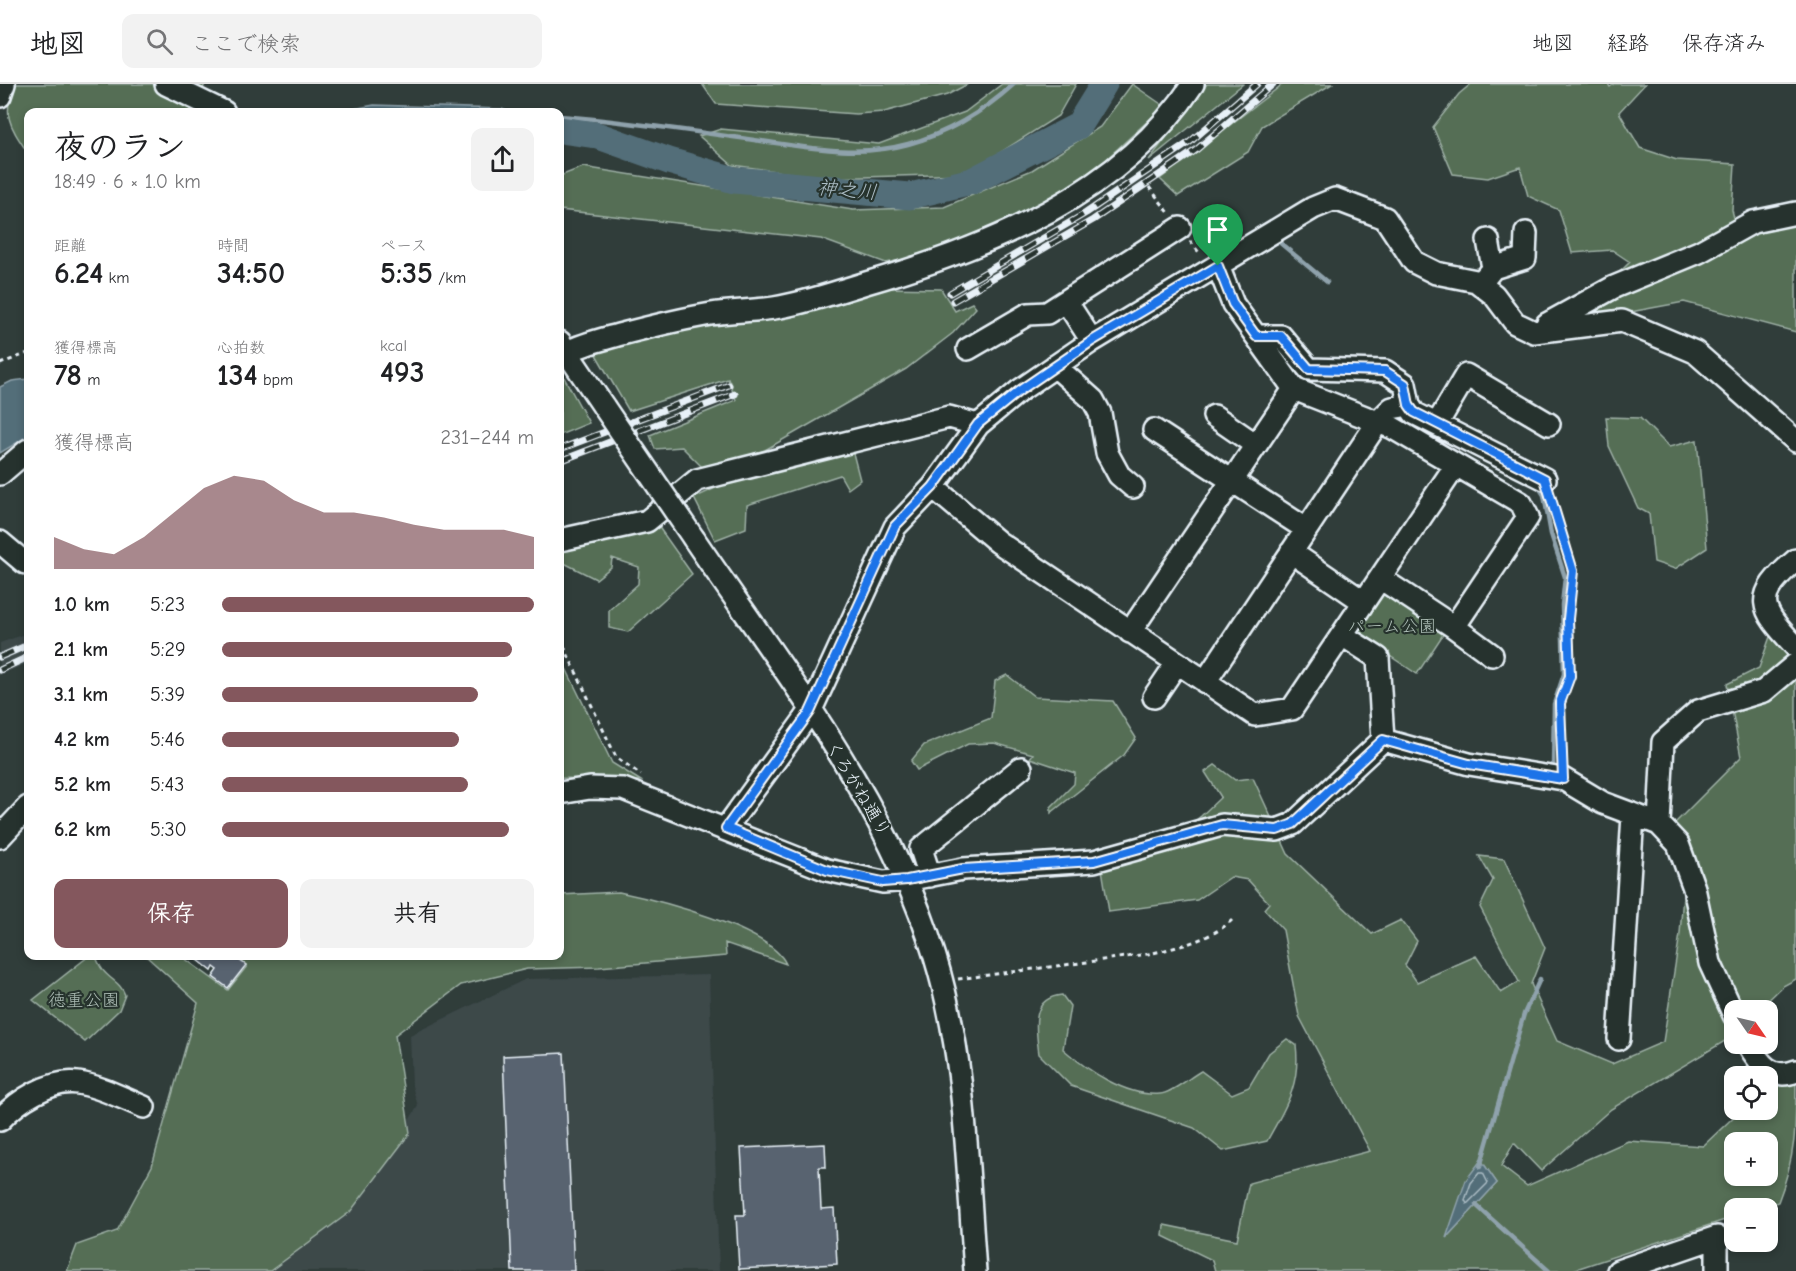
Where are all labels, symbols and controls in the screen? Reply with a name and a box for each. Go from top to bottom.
search box [122,14,542,68]
icon: search [143,25,176,58]
text: 地図 [30,28,86,60]
text: ここで検索 [191,31,301,57]
text: 地図 [1532,31,1574,55]
text: 経路 [1607,31,1649,55]
text: 保存済み [1682,31,1766,55]
text: 夜のラン [54,128,186,166]
button: share [471,128,534,191]
text: 18:49 · 6 × 1.0 km [54,170,201,193]
water label: 神之川 [816,176,878,204]
pin [1192,204,1243,266]
icon: arrive [1201,213,1234,246]
text: 距離 [54,237,86,255]
text: 時間 [217,237,249,255]
text: ペース [380,237,427,255]
text: 6.24 [54,256,103,291]
text: 34:50 [217,256,285,291]
text: 5:35 [380,256,433,291]
text: km [103,269,130,287]
text: /km [433,269,466,287]
text: kcal [380,337,407,355]
text: 獲得標高 [54,339,118,357]
text: 心拍数 [217,339,265,357]
text: 493 [380,355,425,390]
text: 78 [54,358,82,393]
text: 134 [217,358,258,393]
text: m [82,371,101,389]
text: bpm [258,371,293,389]
text: 231–244 m [441,426,534,449]
text: 獲得標高 [54,431,134,454]
text: 1.0 km [54,593,110,616]
text: 5:23 [150,593,185,616]
park label: パーム公園 [1347,616,1437,637]
text: 2.1 km [54,638,108,661]
text: 5:29 [150,638,186,661]
text: 3.1 km [54,683,108,706]
text: 5:39 [150,683,185,706]
text: 4.2 km [54,728,110,751]
text: 5:46 [150,728,185,751]
street label: くろがね通り [821,737,895,841]
text: 5.2 km [54,773,111,796]
text: 5:43 [150,773,184,796]
text: 6.2 km [54,818,111,841]
text: 5:30 [150,818,187,841]
button: 保存 [54,879,288,948]
button: 共有 [300,879,534,948]
park label: 徳重公園 [48,990,120,1011]
north arrow [1724,1000,1778,1054]
map controls [1724,1000,1778,1252]
button: locate [1724,1066,1778,1120]
button: + [1724,1132,1778,1186]
button: − [1724,1198,1778,1252]

